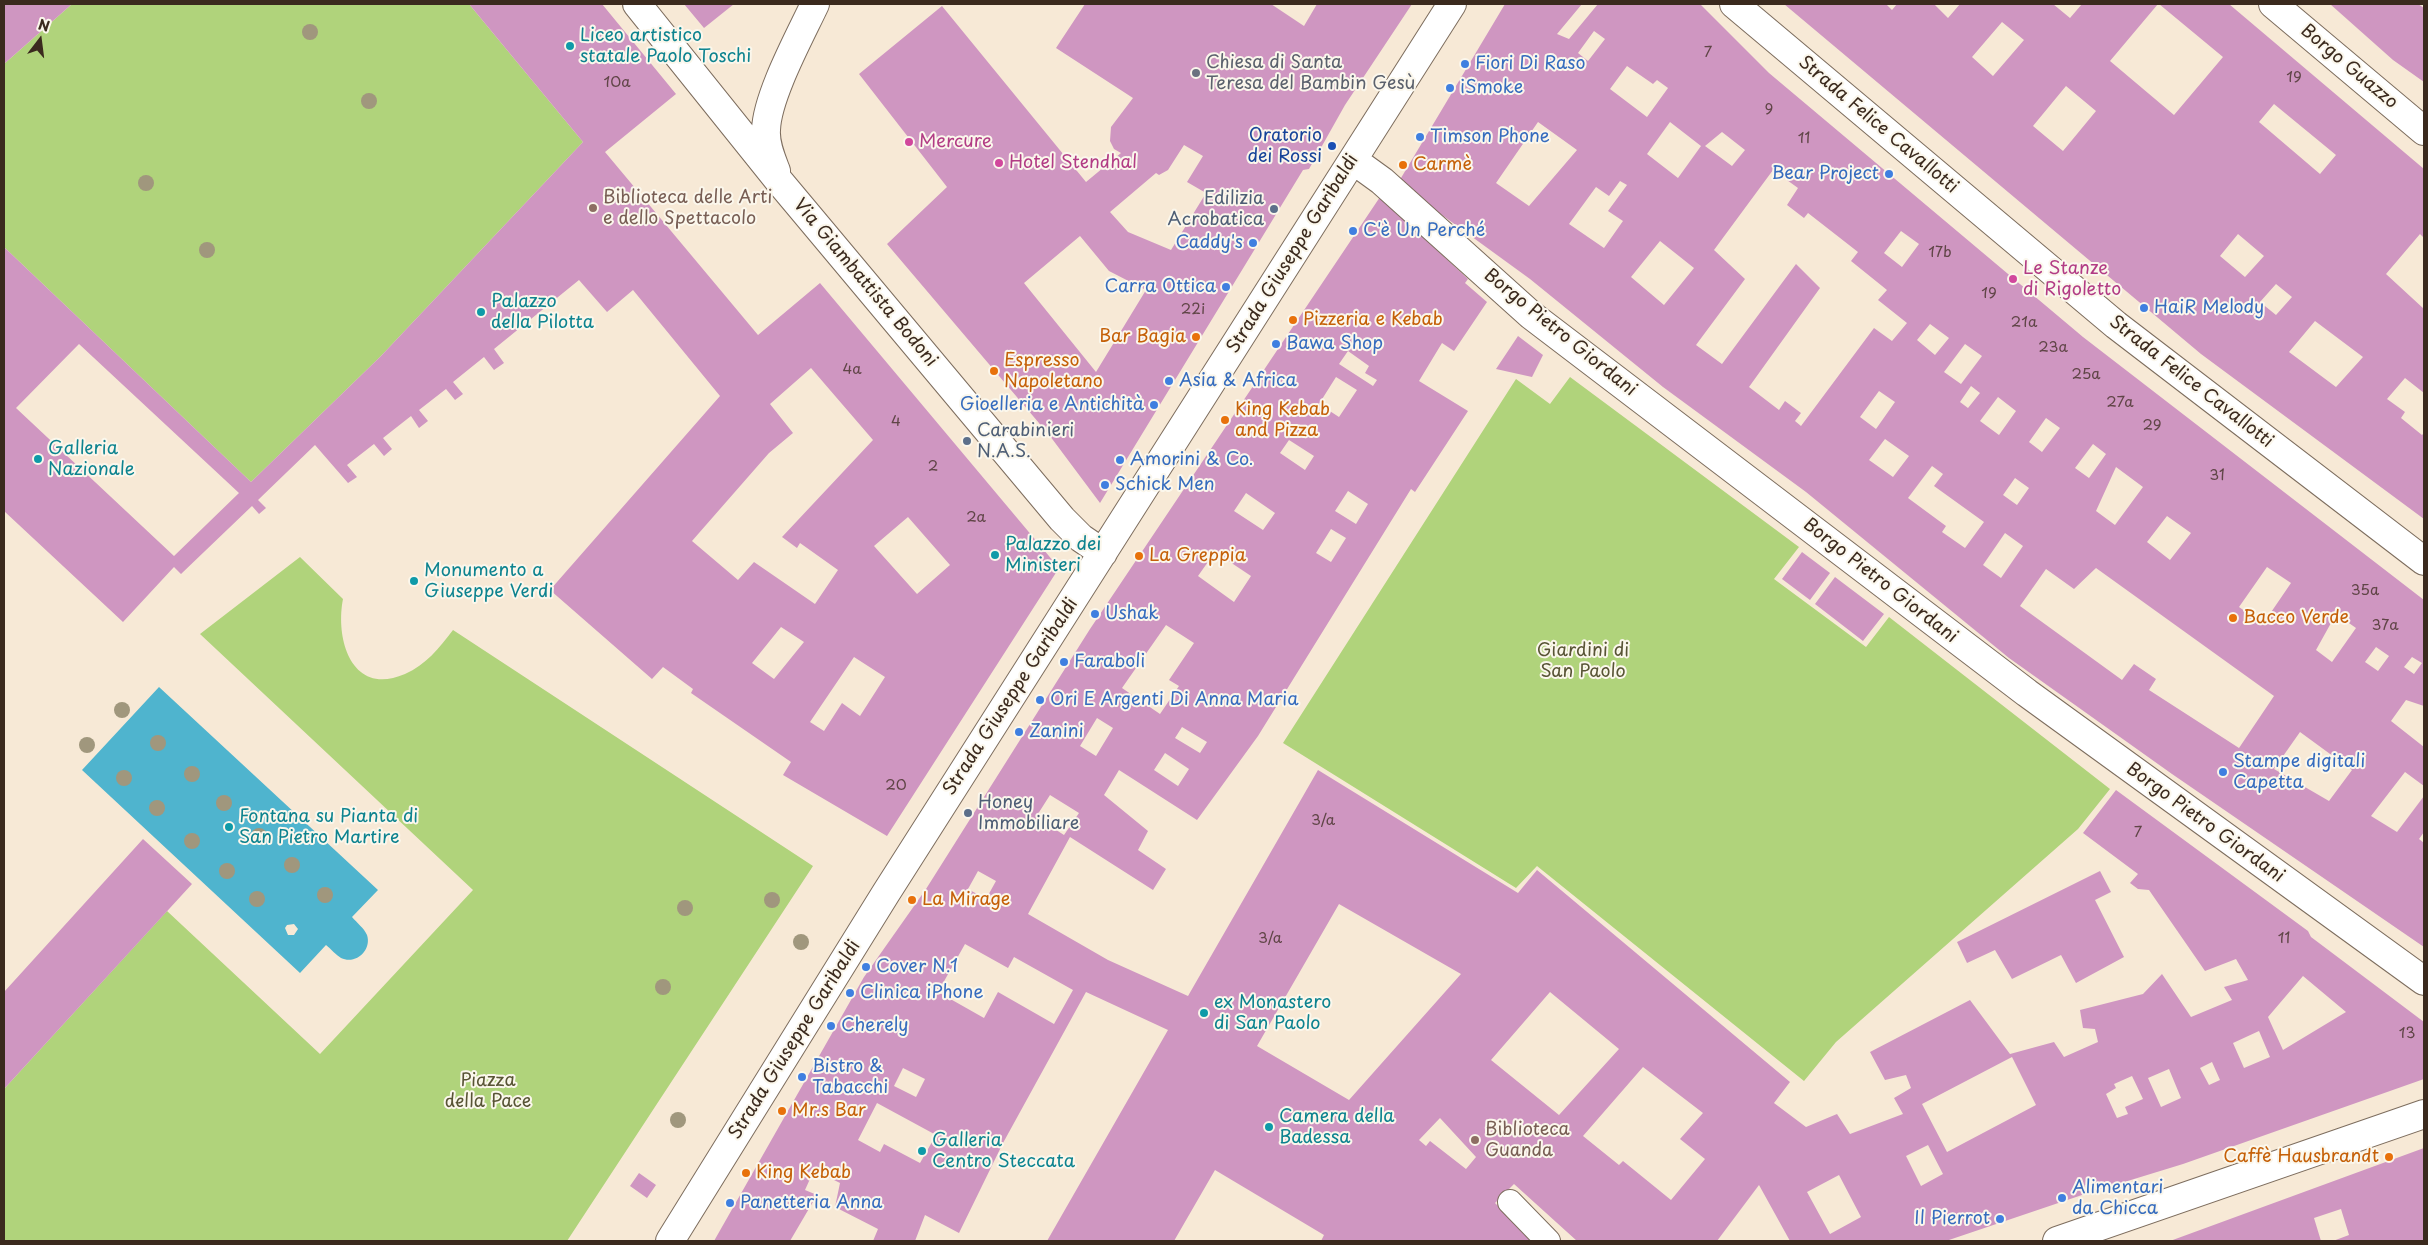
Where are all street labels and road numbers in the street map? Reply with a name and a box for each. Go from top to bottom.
street label: Borgo Guazzo [2296,20,2402,114]
street label: Strada Felice Cavallotti [1794,52,1962,198]
street label: Strada Giuseppe Garibaldi [1223,150,1363,358]
street label: Via Giambattista Bodoni [788,195,942,371]
street label: Borgo Pietro Giordani [1479,265,1641,401]
street label: Strada Felice Cavallotti [2105,311,2277,453]
street label: Borgo Pietro Giordani [1799,514,1961,648]
street label: Strada Giuseppe Garibaldi [939,594,1083,800]
street label: Borgo Pietro Giordani [2122,758,2288,888]
street label: Strada Giuseppe Garibaldi [725,936,865,1144]

